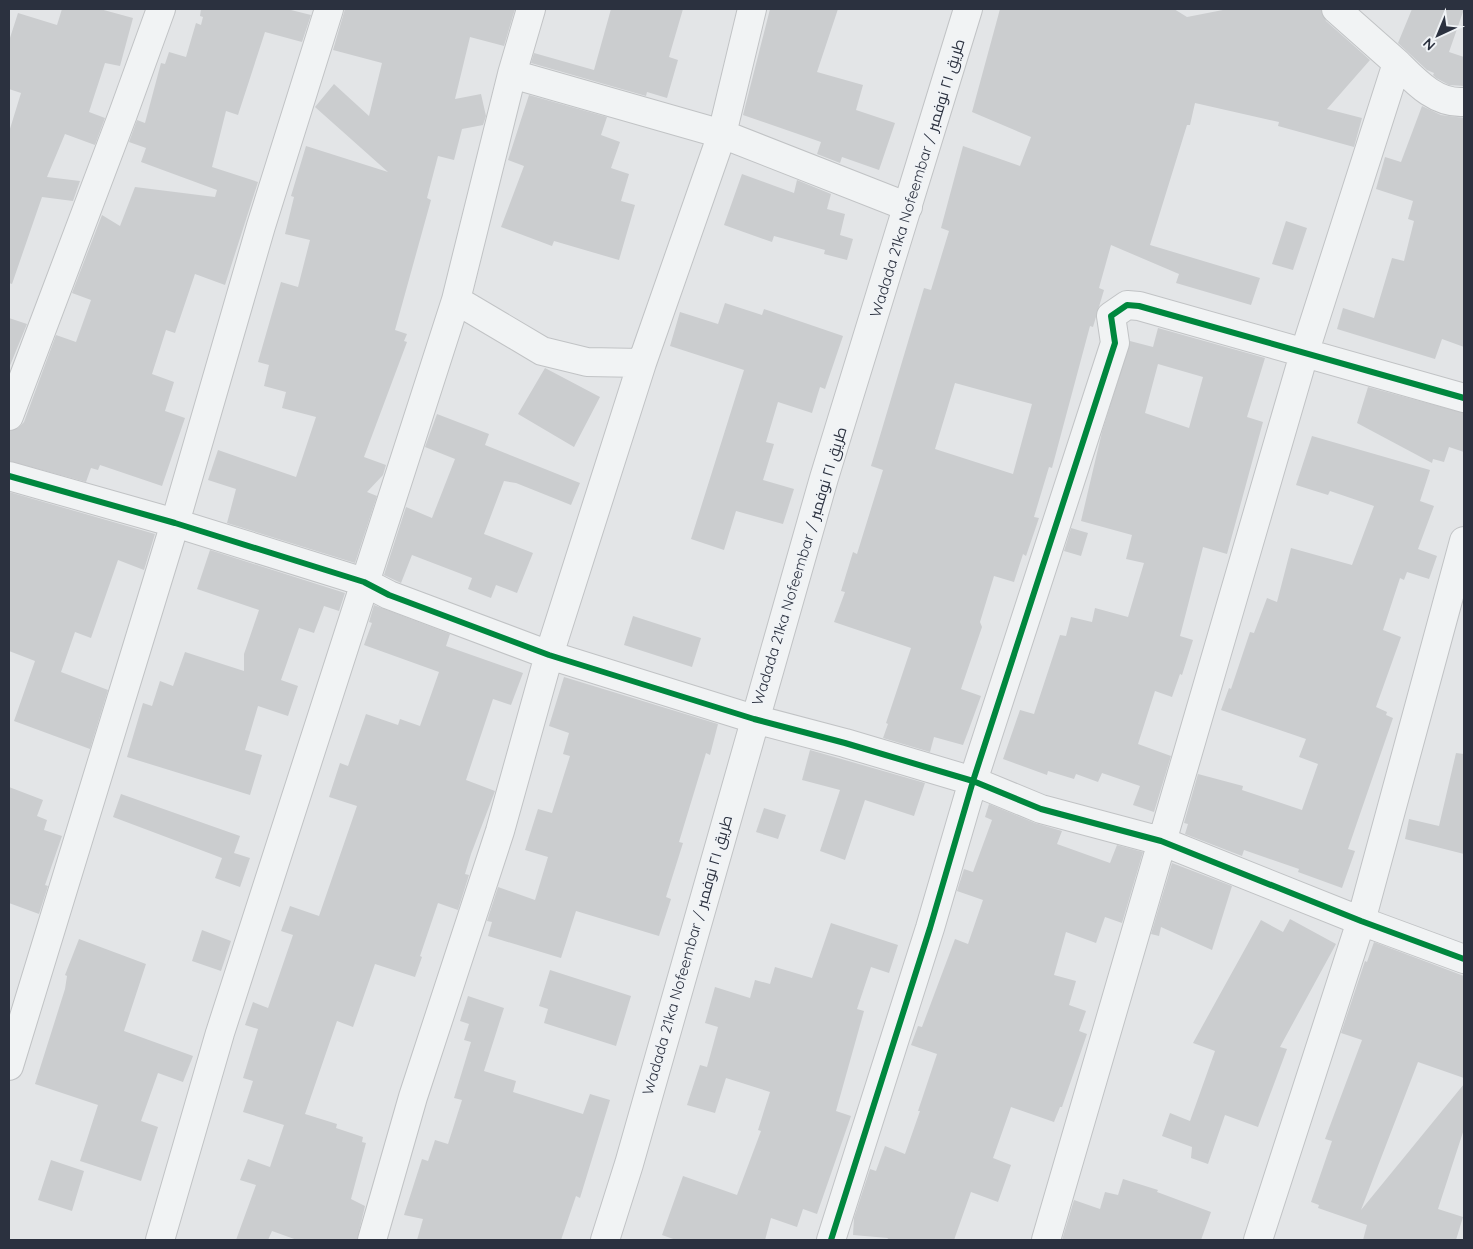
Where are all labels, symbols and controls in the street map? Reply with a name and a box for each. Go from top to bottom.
north arrow [1413,10,1463,60]
text: N [1419,34,1439,54]
street label: Wadada 21ka Nofeembar / طريق ٢١ نوفمبر [865,36,969,320]
street label: Wadada 21ka Nofeembar / طريق ٢١ نوفمبر [747,424,851,708]
street label: Wadada 21ka Nofeembar / طريق ٢١ نوفمبر [638,813,737,1097]

